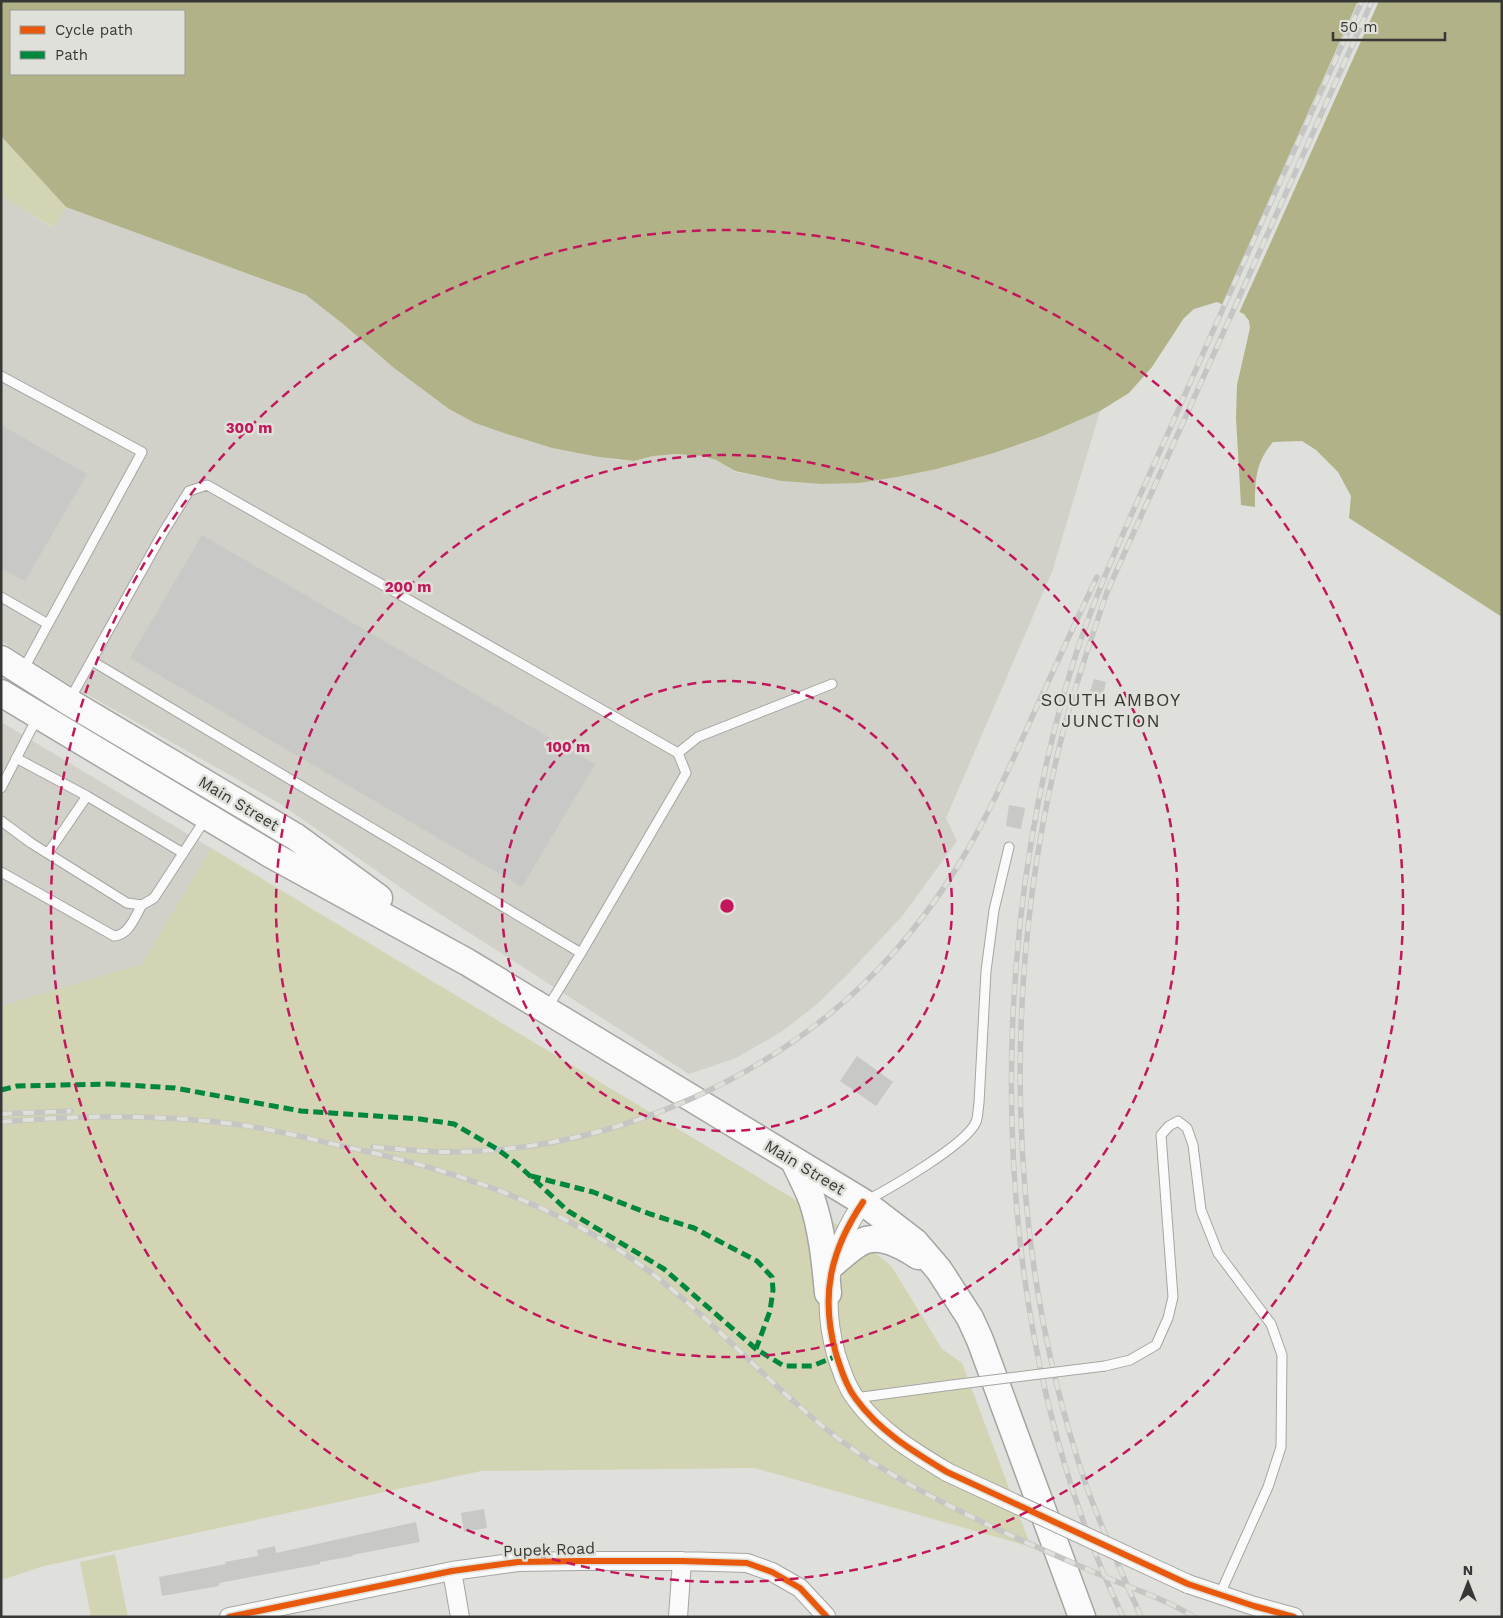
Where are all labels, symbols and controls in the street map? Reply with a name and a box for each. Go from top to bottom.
legend [10,10,185,75]
scale bar [1333,10,1446,42]
text: 50 m [1340,18,1377,36]
text: Cycle path [55,21,133,39]
text: Path [55,46,88,64]
text: 300 m [226,419,272,437]
text: 200 m [385,578,431,596]
district label: SOUTH AMBOY JUNCTION [1041,689,1181,731]
text: 100 m [546,738,590,756]
street label: Main Street [195,772,283,835]
centre of rings [718,897,736,915]
street label: Main Street [761,1136,849,1199]
street label: Pupek Road [503,1538,595,1561]
north arrow [1443,1558,1493,1608]
text: N [1463,1562,1473,1578]

